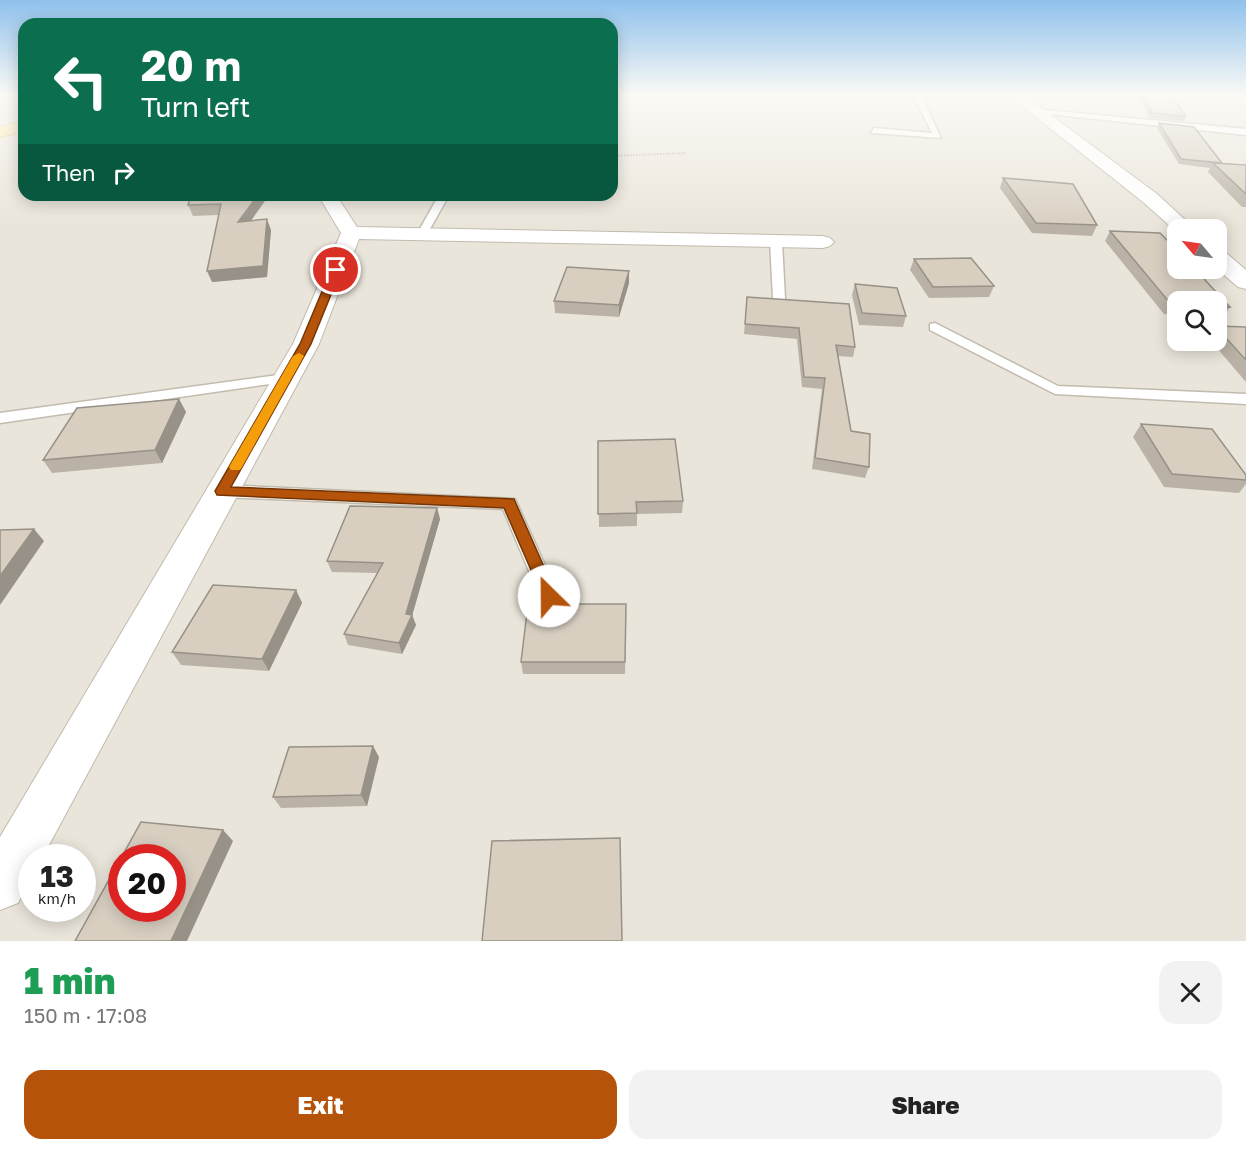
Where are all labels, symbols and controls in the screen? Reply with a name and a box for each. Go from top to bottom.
text: 20 m [141,40,241,90]
icon: left [42,42,120,120]
text: Turn left [141,91,250,123]
icon: right [107,156,140,189]
text: Then [42,159,95,186]
north arrow [1167,219,1227,279]
map controls [1167,219,1227,351]
pin [310,244,361,295]
icon: arrive [319,253,352,286]
button: search [1167,291,1227,351]
position arrow [517,564,581,628]
speed limit sign: 20 [108,844,186,922]
text: 13 [40,858,74,894]
text: km/h [38,889,76,907]
text: 1 min [24,959,115,1002]
button: close [1159,961,1222,1024]
text: 150 m · 17:08 [24,1003,147,1027]
button: Exit [24,1070,617,1139]
button: Share [629,1070,1222,1139]

